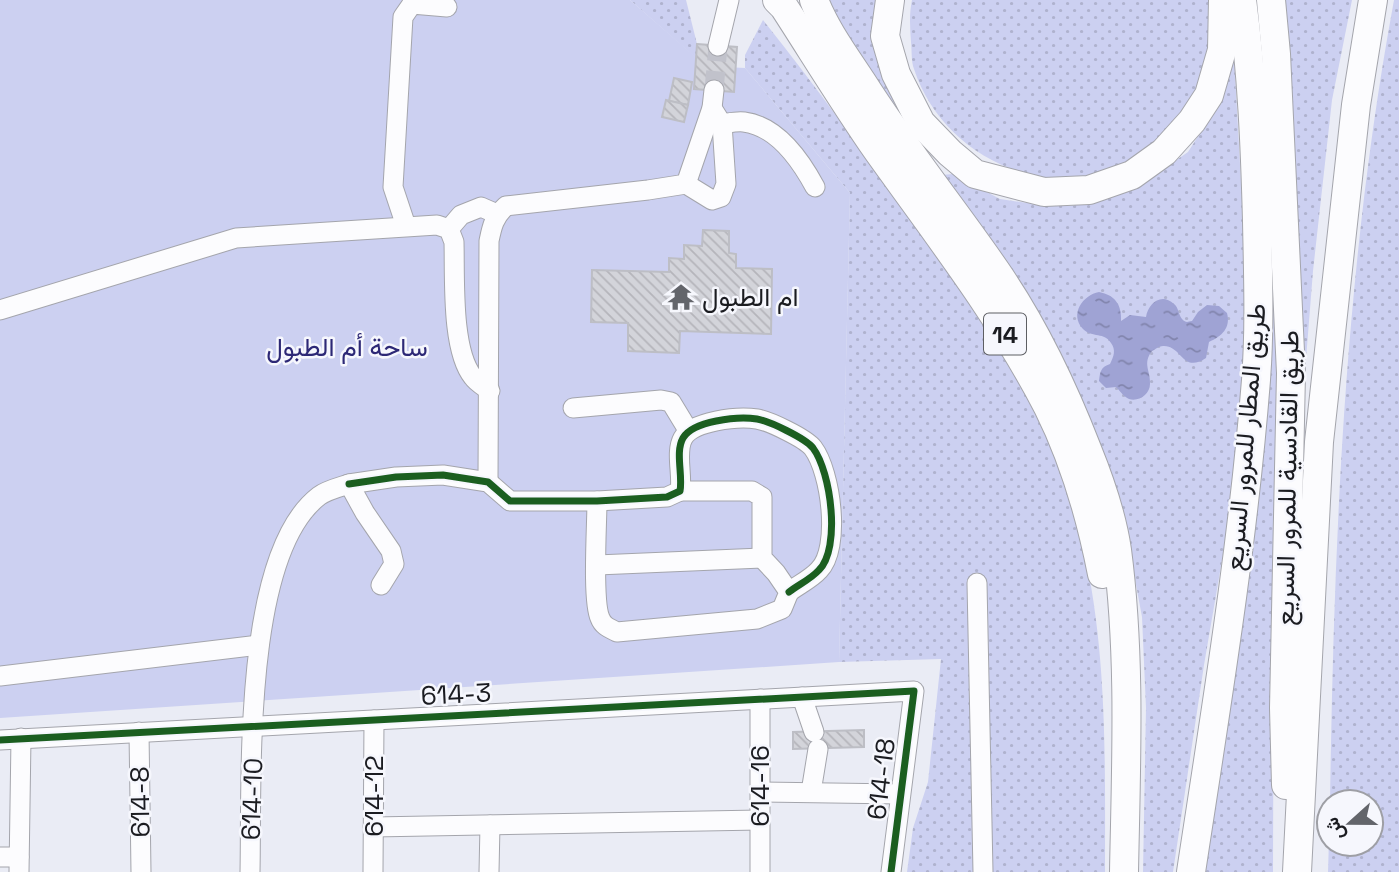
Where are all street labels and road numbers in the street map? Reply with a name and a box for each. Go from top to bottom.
street label: طريق المطار للمرور السريع [1216,302,1275,572]
road number: 14 [984,314,1026,354]
street label: طريق القادسية للمرور السريع [1267,330,1308,626]
street label: 614-3 [420,675,492,713]
street label: 614-18 [859,736,903,822]
street label: 614-16 [743,745,777,827]
street label: 614-12 [357,755,391,837]
street label: 614-10 [234,757,270,841]
street label: 614-8 [122,766,158,838]

